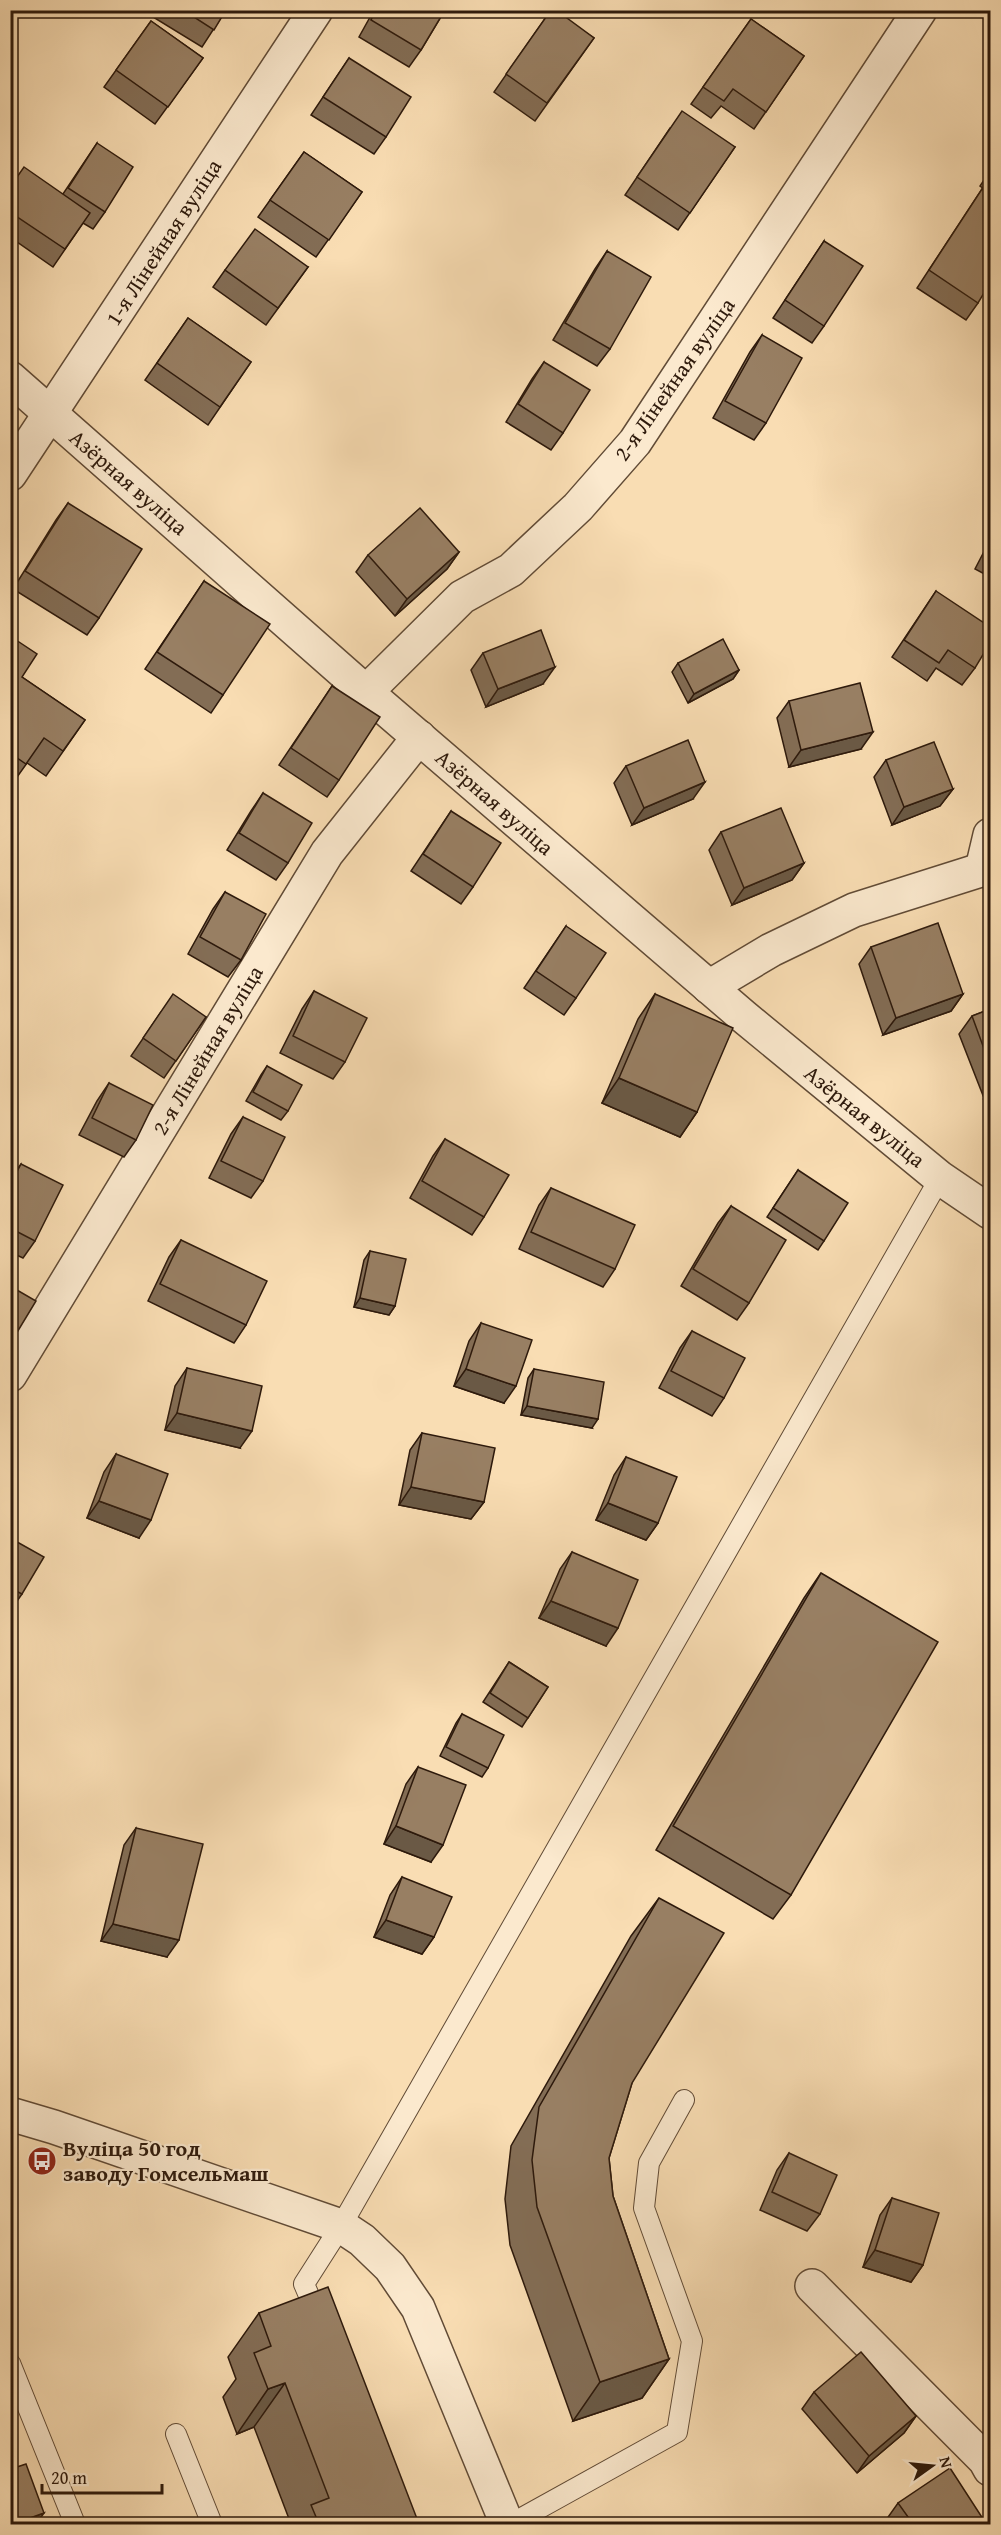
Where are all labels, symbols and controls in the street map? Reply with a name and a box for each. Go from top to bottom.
street label: 1-я Лінейная вуліца [97,152,229,332]
street label: 2-я Лінейная вуліца [606,290,743,467]
street label: Азёрная вуліца [63,422,196,543]
street label: Азёрная вуліца [429,742,562,863]
street label: 2-я Лінейная вуліца [144,959,271,1141]
street label: Азёрная вуліца [798,1057,933,1175]
place label: Вуліца 50 год заводу Гомсельмаш [63,2132,269,2189]
bus stop icon: Вуліца 50 год заводу Гомсельмаш [26,2145,58,2177]
north arrow [902,2436,962,2496]
text: N [934,2454,960,2471]
scale bar [42,2457,162,2495]
text: 20 m [51,2464,87,2491]

